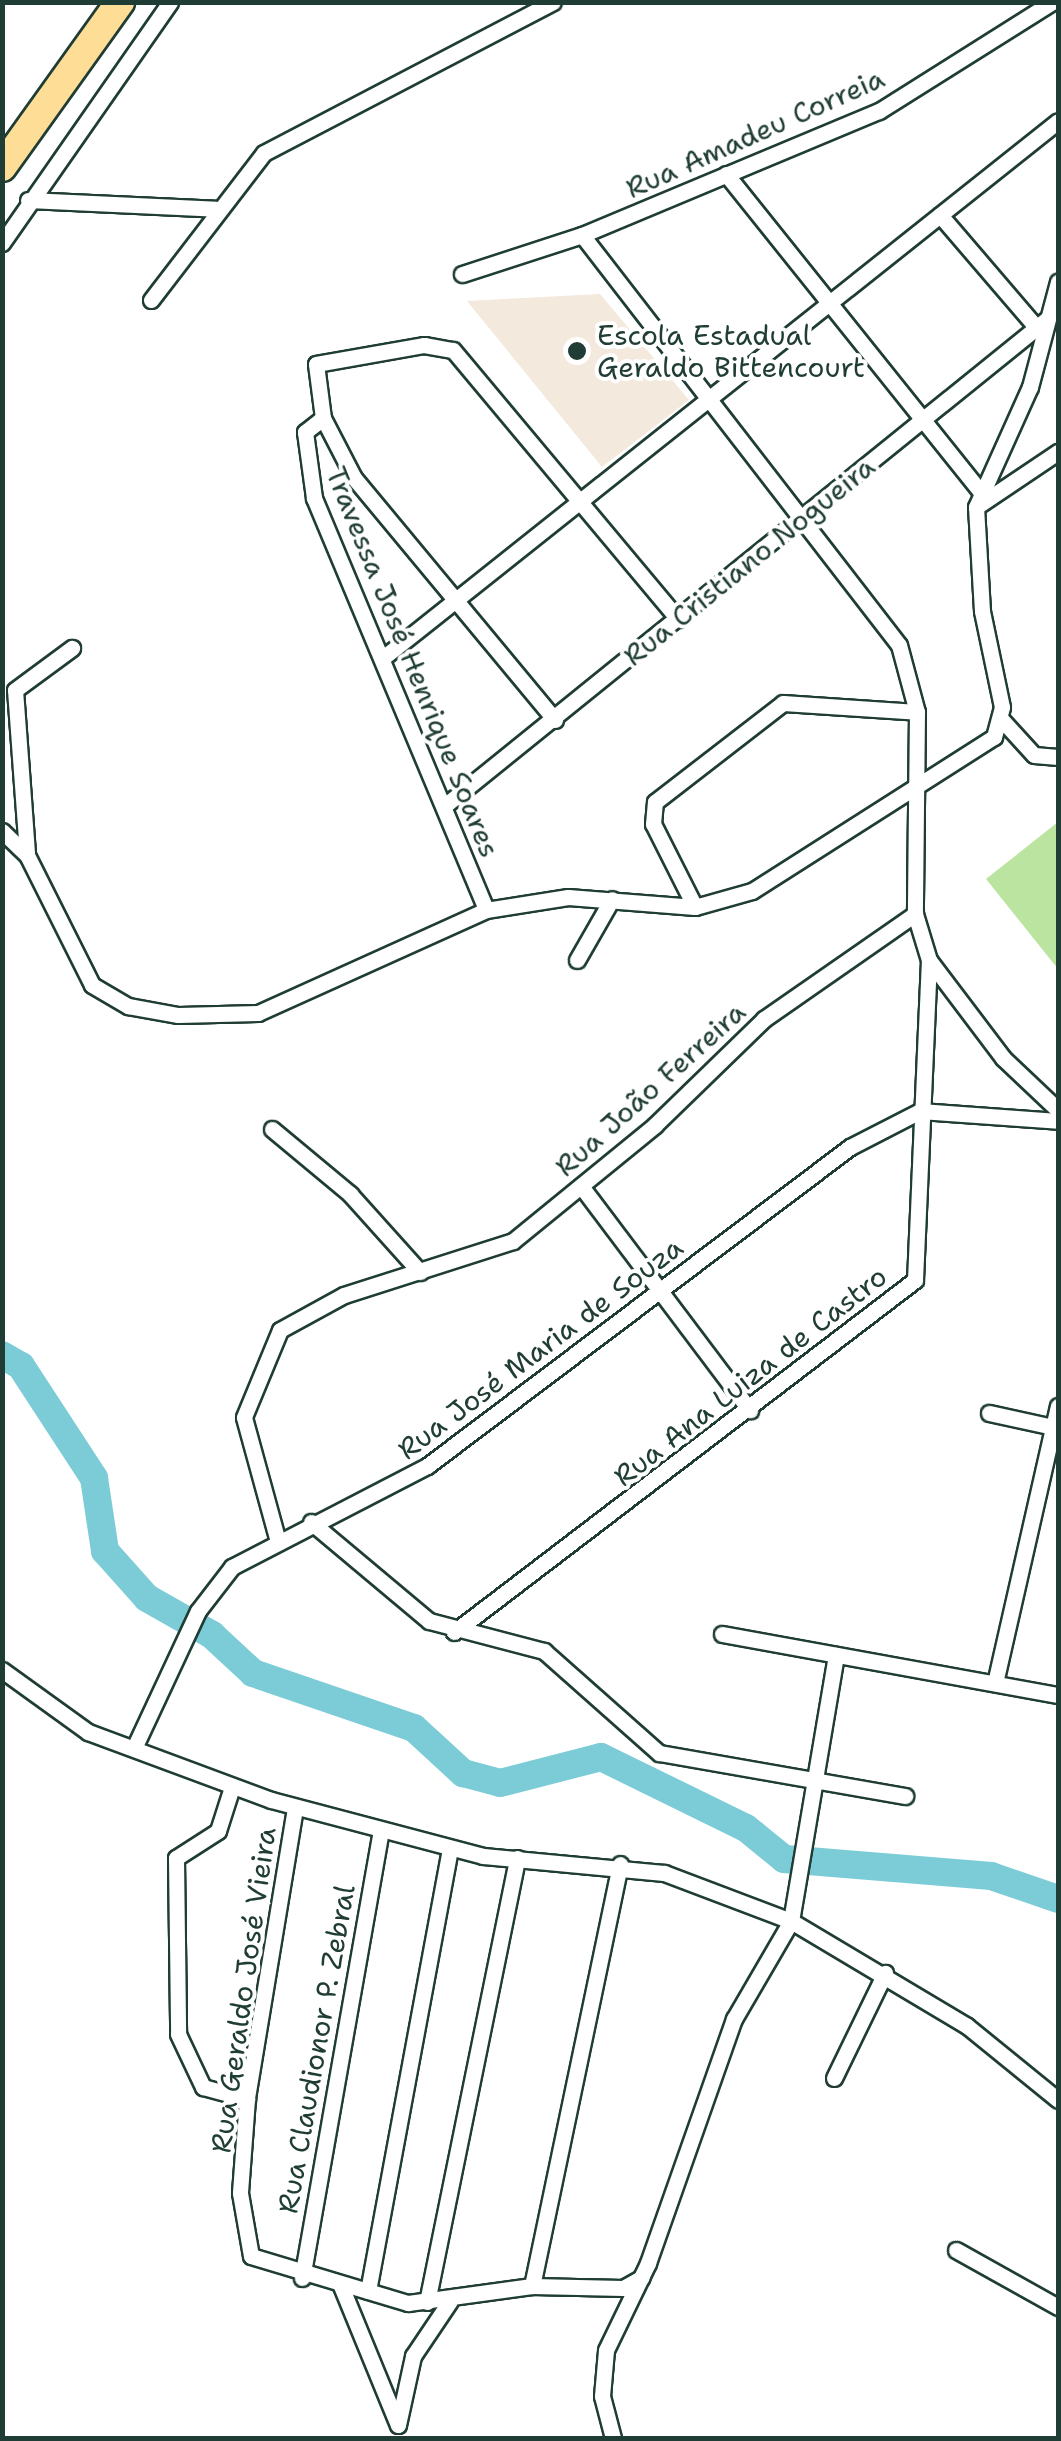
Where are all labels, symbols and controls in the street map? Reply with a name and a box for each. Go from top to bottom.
street label: Rua Amadeu Correia [621,61,889,205]
place label: Escola Estadual Geraldo Bittencourt [597,318,865,384]
marker: Escola Estadual Geraldo Bittencourt [566,340,588,362]
street label: Rua Cristiano Nogueira [617,449,881,673]
street label: Travessa José Henrique Soares [319,462,507,862]
street label: Rua João Ferreira [548,995,752,1183]
street label: Rua José Maria de Souza [391,1230,689,1466]
street label: Rua Ana Luiza de Castro [607,1259,893,1493]
street label: Rua Geraldo José Vieira [203,1825,283,2155]
street label: Rua Claudionor P. Zebral [271,1882,361,2216]

